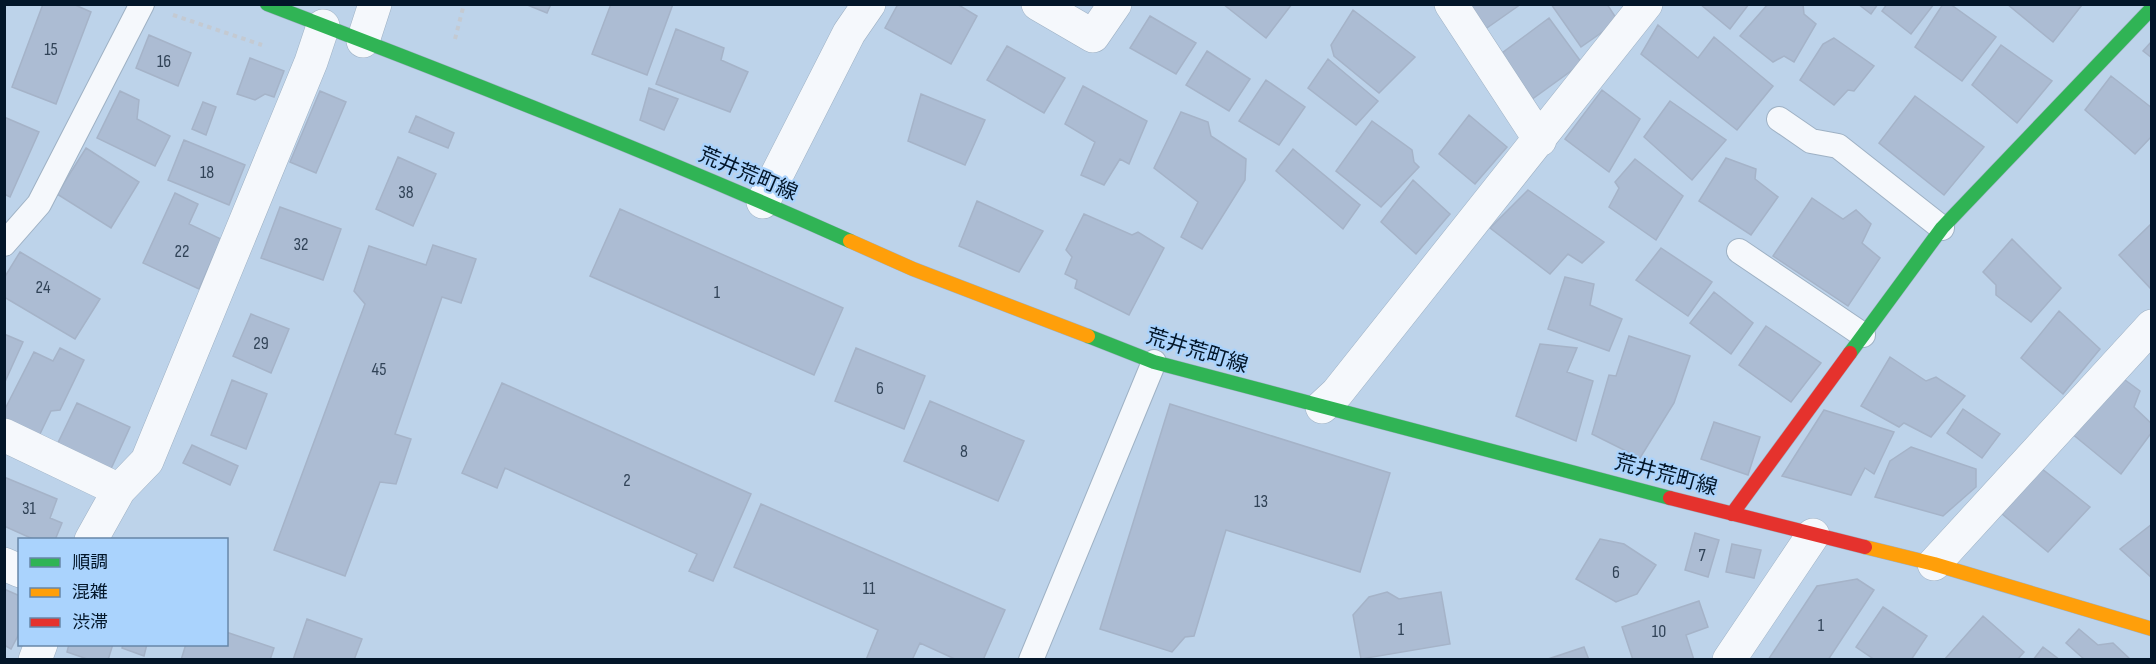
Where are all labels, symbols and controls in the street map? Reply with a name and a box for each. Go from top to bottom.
house number: 15 [44,39,58,60]
house number: 16 [157,51,171,72]
street label: 荒井荒町線 [695,142,801,206]
house number: 18 [200,162,214,183]
house number: 38 [398,182,414,203]
house number: 32 [294,234,308,255]
house number: 22 [175,241,189,262]
house number: 24 [36,277,51,298]
house number: 1 [714,282,721,303]
street label: 荒井荒町線 [1143,324,1251,378]
house number: 29 [253,333,269,354]
house number: 45 [372,359,386,380]
house number: 6 [876,378,884,399]
house number: 8 [960,441,968,462]
street label: 荒井荒町線 [1612,449,1720,501]
house number: 2 [623,470,631,491]
house number: 13 [1254,491,1268,512]
house number: 31 [22,498,37,519]
legend [18,538,228,646]
house number: 7 [1698,545,1706,566]
text: 順調 [72,552,108,573]
house number: 6 [1612,562,1620,583]
house number: 11 [863,578,876,599]
text: 混雑 [72,582,108,603]
text: 渋滞 [72,612,108,633]
house number: 1 [1818,615,1825,636]
house number: 1 [1398,619,1405,640]
house number: 10 [1652,621,1666,642]

